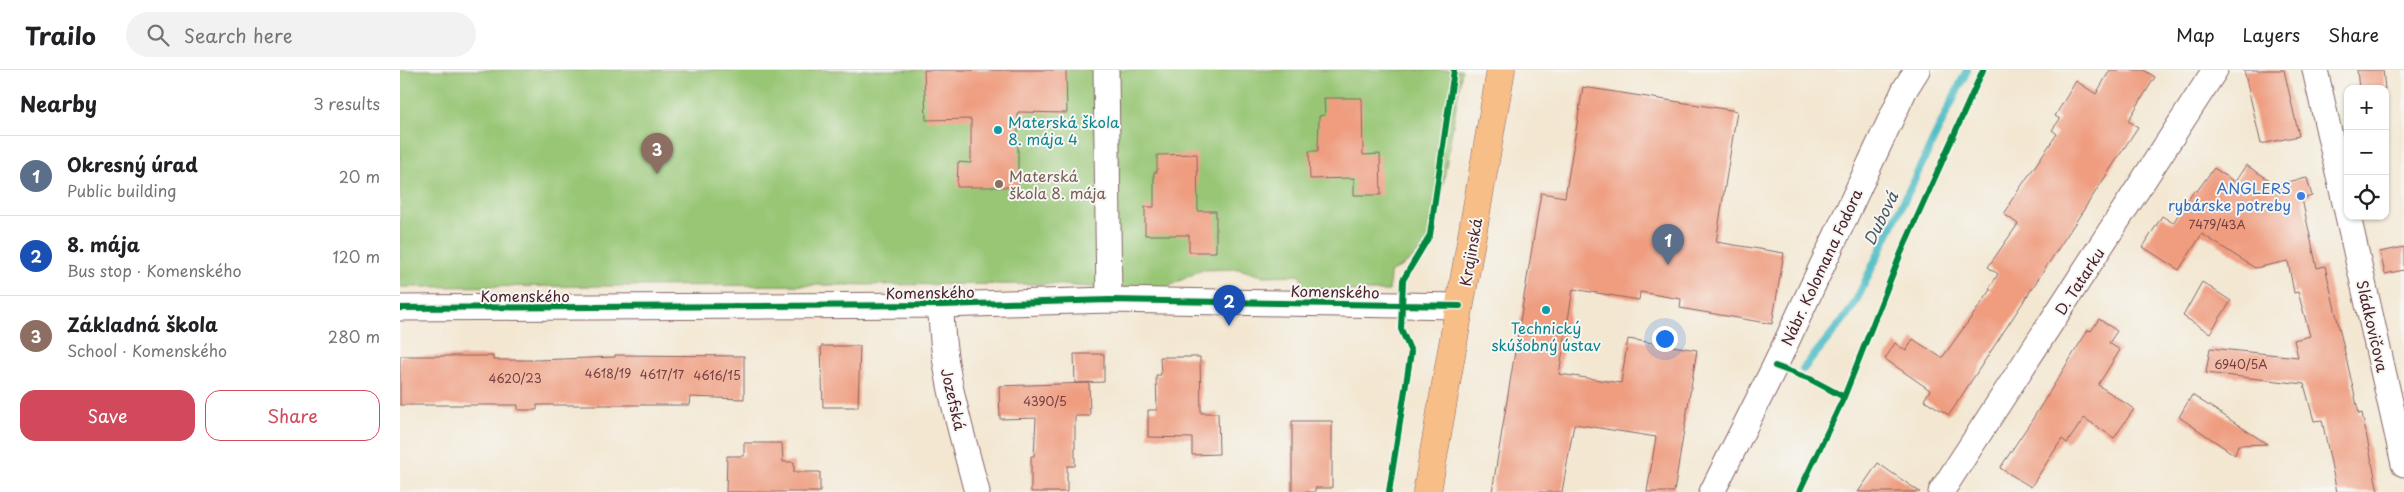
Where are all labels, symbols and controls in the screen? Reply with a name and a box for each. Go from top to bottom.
search box [126,12,476,57]
text: Trailo [25,17,96,53]
icon: search [144,21,172,49]
text: Search here [184,21,292,49]
text: Map [2176,21,2215,48]
text: Layers [2243,21,2300,48]
text: Share [2328,21,2379,48]
map controls [2344,85,2389,220]
button: + [2344,85,2389,130]
text: Nearby [20,87,97,119]
text: 3 results [313,91,380,115]
place label: Materská škola 8. mája 4 [1008,110,1120,150]
marker: Materská škola 8. mája 4 [992,124,1004,136]
button: − [2344,130,2389,175]
pin: 3 [641,133,673,174]
text: Okresný úrad [67,150,198,178]
text: 1 [32,164,40,188]
text: 20 m [339,164,380,188]
place label: Materská škola 8. mája [1009,164,1107,204]
button: locate [2344,175,2389,220]
place label: ANGLERS rybárske potreby [2168,176,2291,216]
text: Public building [67,178,177,202]
marker: Materská škola 8. mája [993,178,1005,190]
street label: Nábr. Kolomana Fodora [1774,184,1868,349]
water label: Dubová [1857,186,1904,249]
marker: ANGLERS rybárske potreby [2295,190,2307,202]
house number: 7479/43A [2188,215,2246,233]
street label: Krajinská [1453,216,1487,288]
pin: 1 [1652,224,1684,265]
text: 8. mája [67,230,140,258]
street label: D. Tatarku [2049,243,2109,319]
text: 2 [30,244,42,268]
text: 120 m [333,244,380,268]
text: Bus stop · Komenského [67,258,242,282]
street label: Sládkovičova [2351,278,2395,375]
street label: Komenského [1290,279,1380,303]
street label: Komenského [885,280,975,304]
street label: Komenského [480,284,570,307]
pin: 2 [1213,285,1245,326]
marker: Technický skúšobný ústav [1540,304,1552,316]
text: Základná škola [67,310,218,338]
place label: Technický skúšobný ústav [1491,316,1601,356]
text: 3 [31,324,41,348]
text: 280 m [328,324,380,348]
your location [1652,326,1678,352]
text: School · Komenského [67,338,227,362]
house number: 6940/5A [2214,355,2268,373]
house number: 4618/19 [585,364,631,382]
house number: 4617/17 [640,365,685,383]
house number: 4616/15 [693,366,741,384]
street label: Jozefská [936,366,972,433]
house number: 4620/23 [488,369,542,387]
button: Save [20,390,195,441]
button: Share [205,390,380,441]
house number: 4390/5 [1023,392,1067,410]

